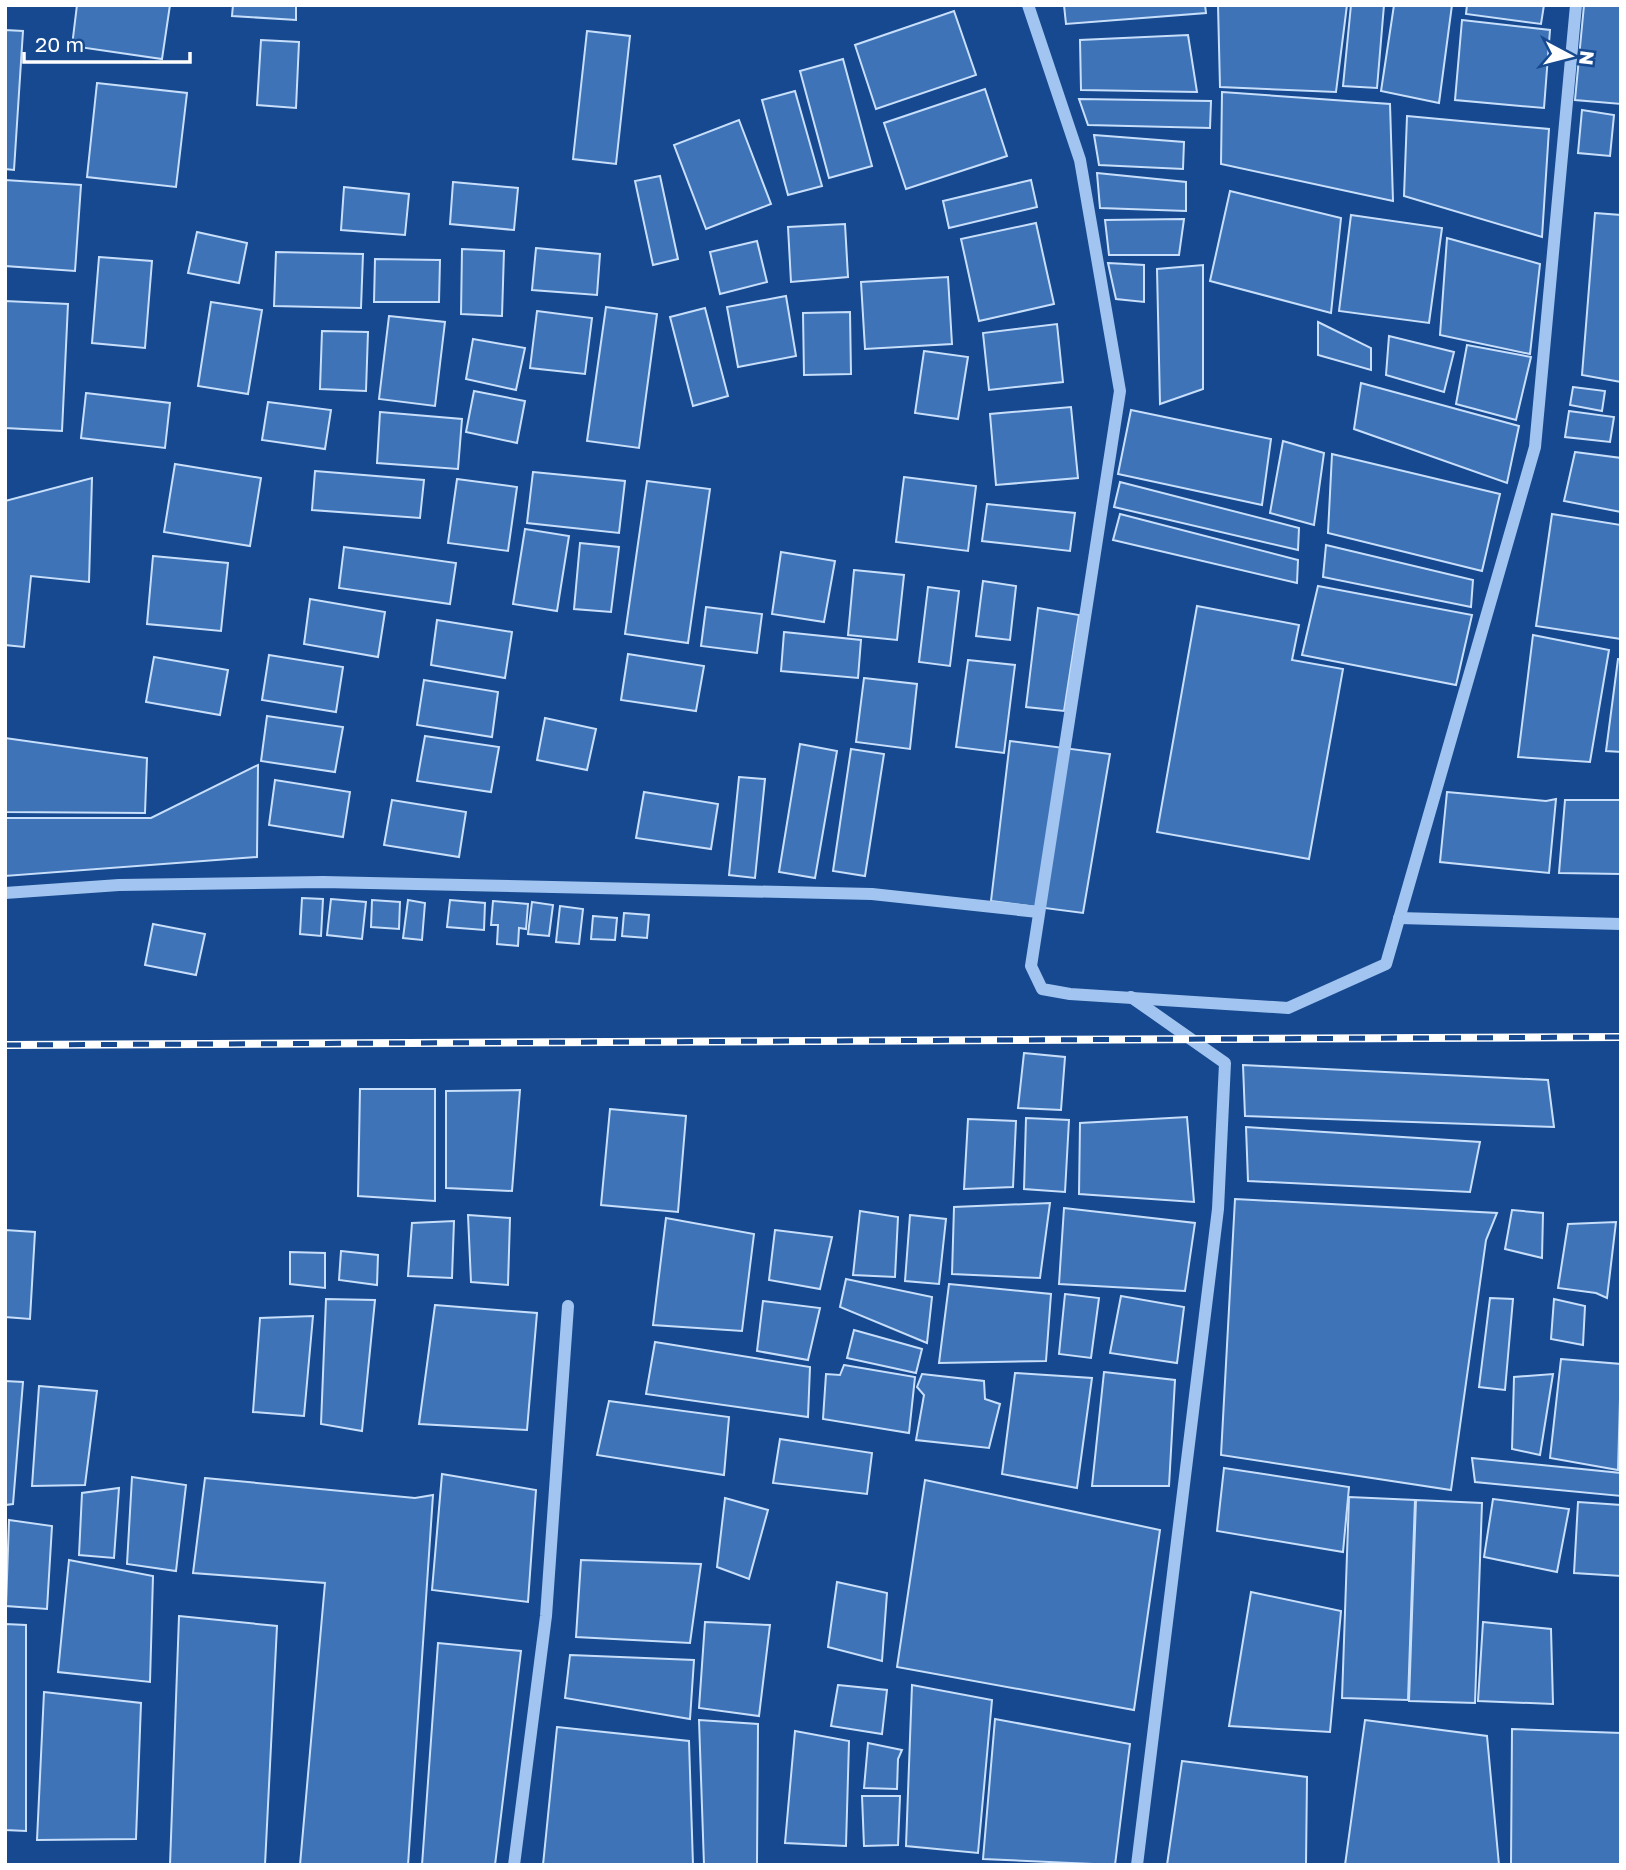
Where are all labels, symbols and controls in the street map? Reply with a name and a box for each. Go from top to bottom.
scale bar [24,21,191,65]
north arrow [1535,21,1605,91]
text: 20 m [35,31,84,57]
text: N [1575,50,1600,67]

